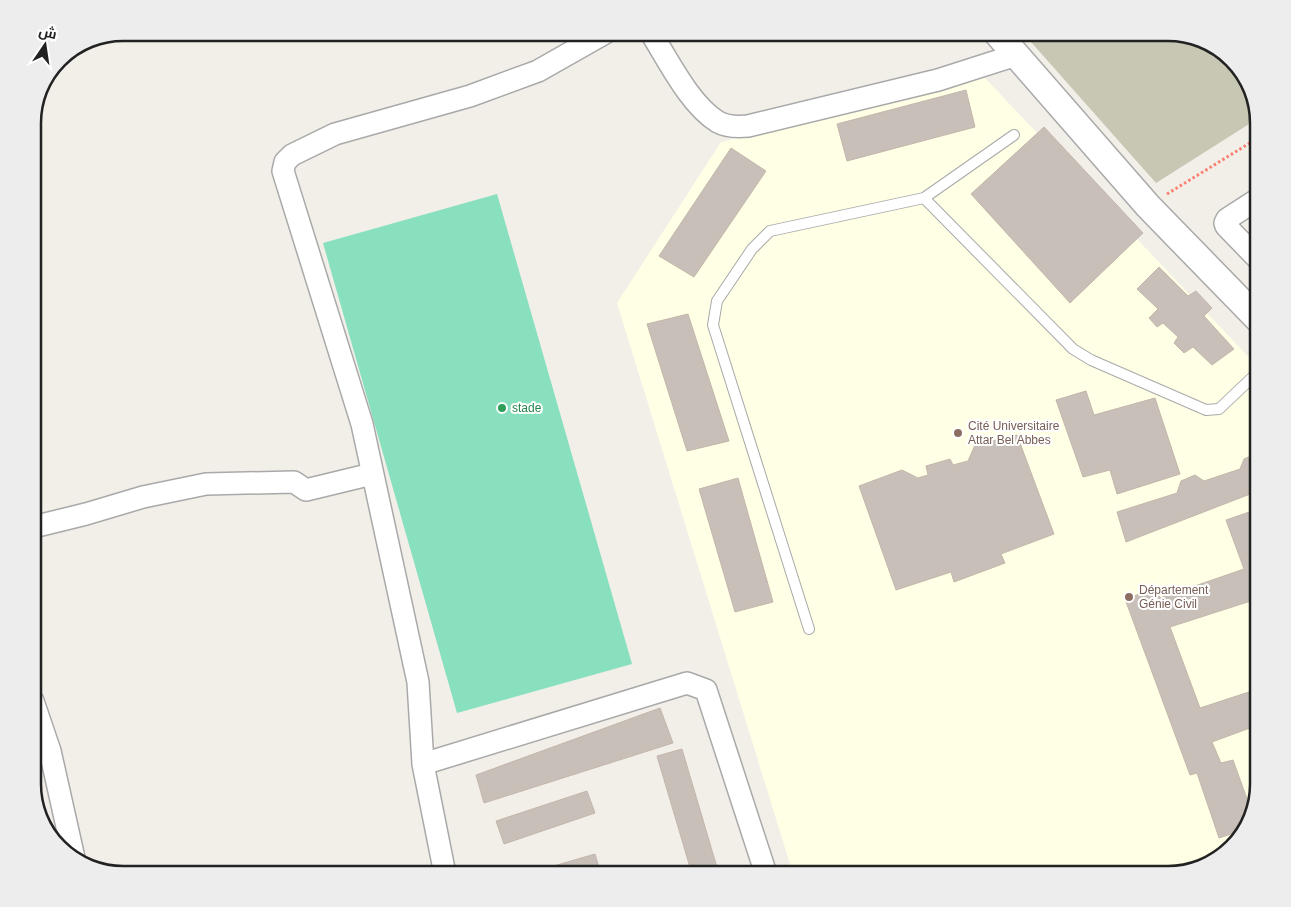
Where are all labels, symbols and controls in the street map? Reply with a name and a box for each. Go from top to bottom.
north arrow [20,20,70,70]
text: ش [37,23,59,43]
place label: stade [512,401,542,415]
marker: stade [496,402,508,414]
place label: Cité Universitaire Attar Bel Abbes [968,419,1060,447]
marker: Cité Universitaire Attar Bel Abbes [952,427,964,439]
place label: Département Génie Civil [1139,583,1209,611]
marker: Département Génie Civil [1123,591,1135,603]

